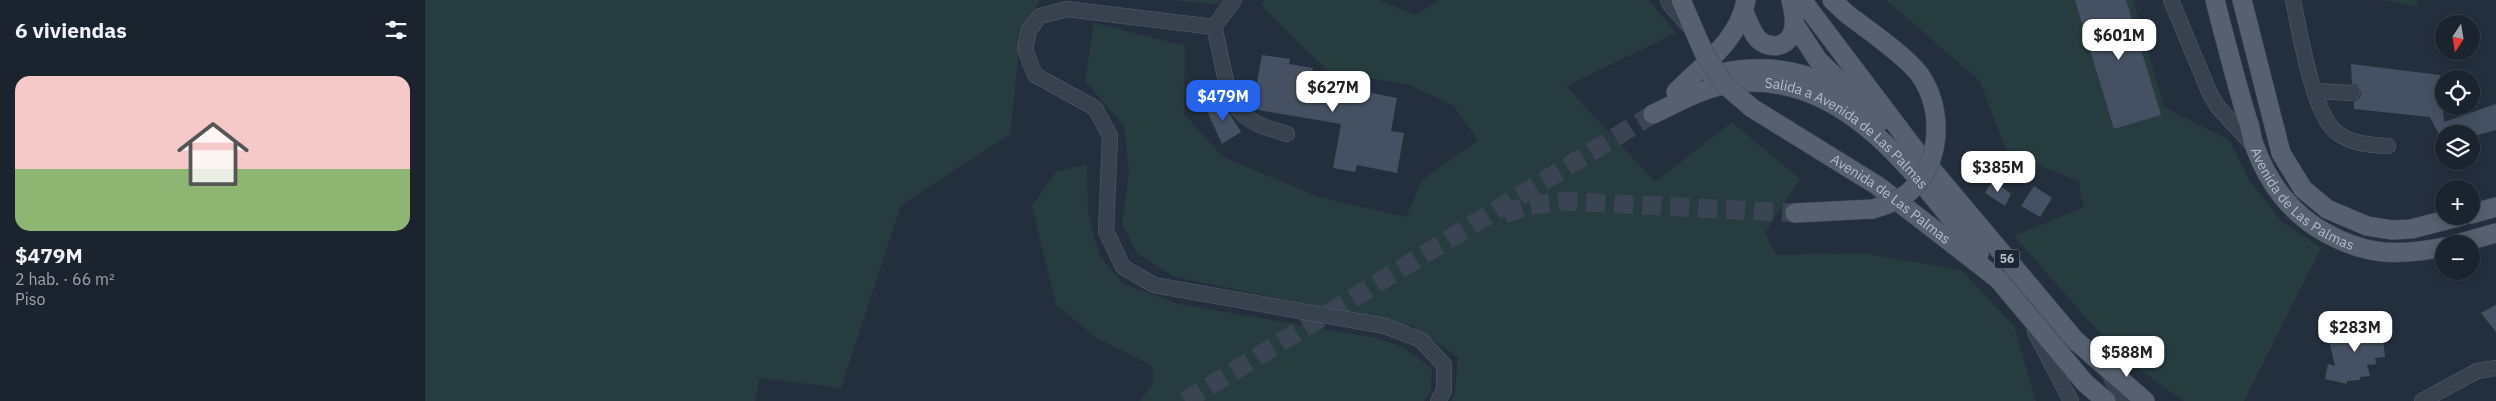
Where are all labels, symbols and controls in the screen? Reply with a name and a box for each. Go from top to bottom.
north arrow [2435,15,2480,60]
map controls [2435,15,2480,280]
text: 6 viviendas [15,16,127,44]
icon: filters [382,16,410,44]
pin: $601M [2084,18,2154,61]
text: $601M [2093,25,2145,45]
pin: $627M [1298,70,1368,113]
button: locate [2435,70,2480,115]
street label: Salida a Avenida de Las Palmas [1764,74,1932,193]
text: $627M [1307,77,1359,97]
pin: $479M [1188,80,1258,122]
text: $479M [1197,86,1249,106]
icon: home [168,109,258,199]
button: layers [2435,125,2480,170]
street label: Avenida de Las Palmas [2247,145,2357,254]
street label: Avenida de Las Palmas [1827,150,1954,248]
pin: $385M [1963,150,2033,193]
text: $385M [1972,157,2024,177]
button: + [2435,180,2480,225]
button: − [2435,235,2480,280]
text: $479M [15,241,83,269]
road number: 56 [1995,250,2019,268]
text: 2 hab. · 66 m² [15,269,115,289]
text: Piso [15,289,45,309]
pin: $283M [2320,310,2390,353]
text: $283M [2329,317,2381,337]
pin: $588M [2092,336,2162,378]
text: $588M [2101,342,2153,362]

